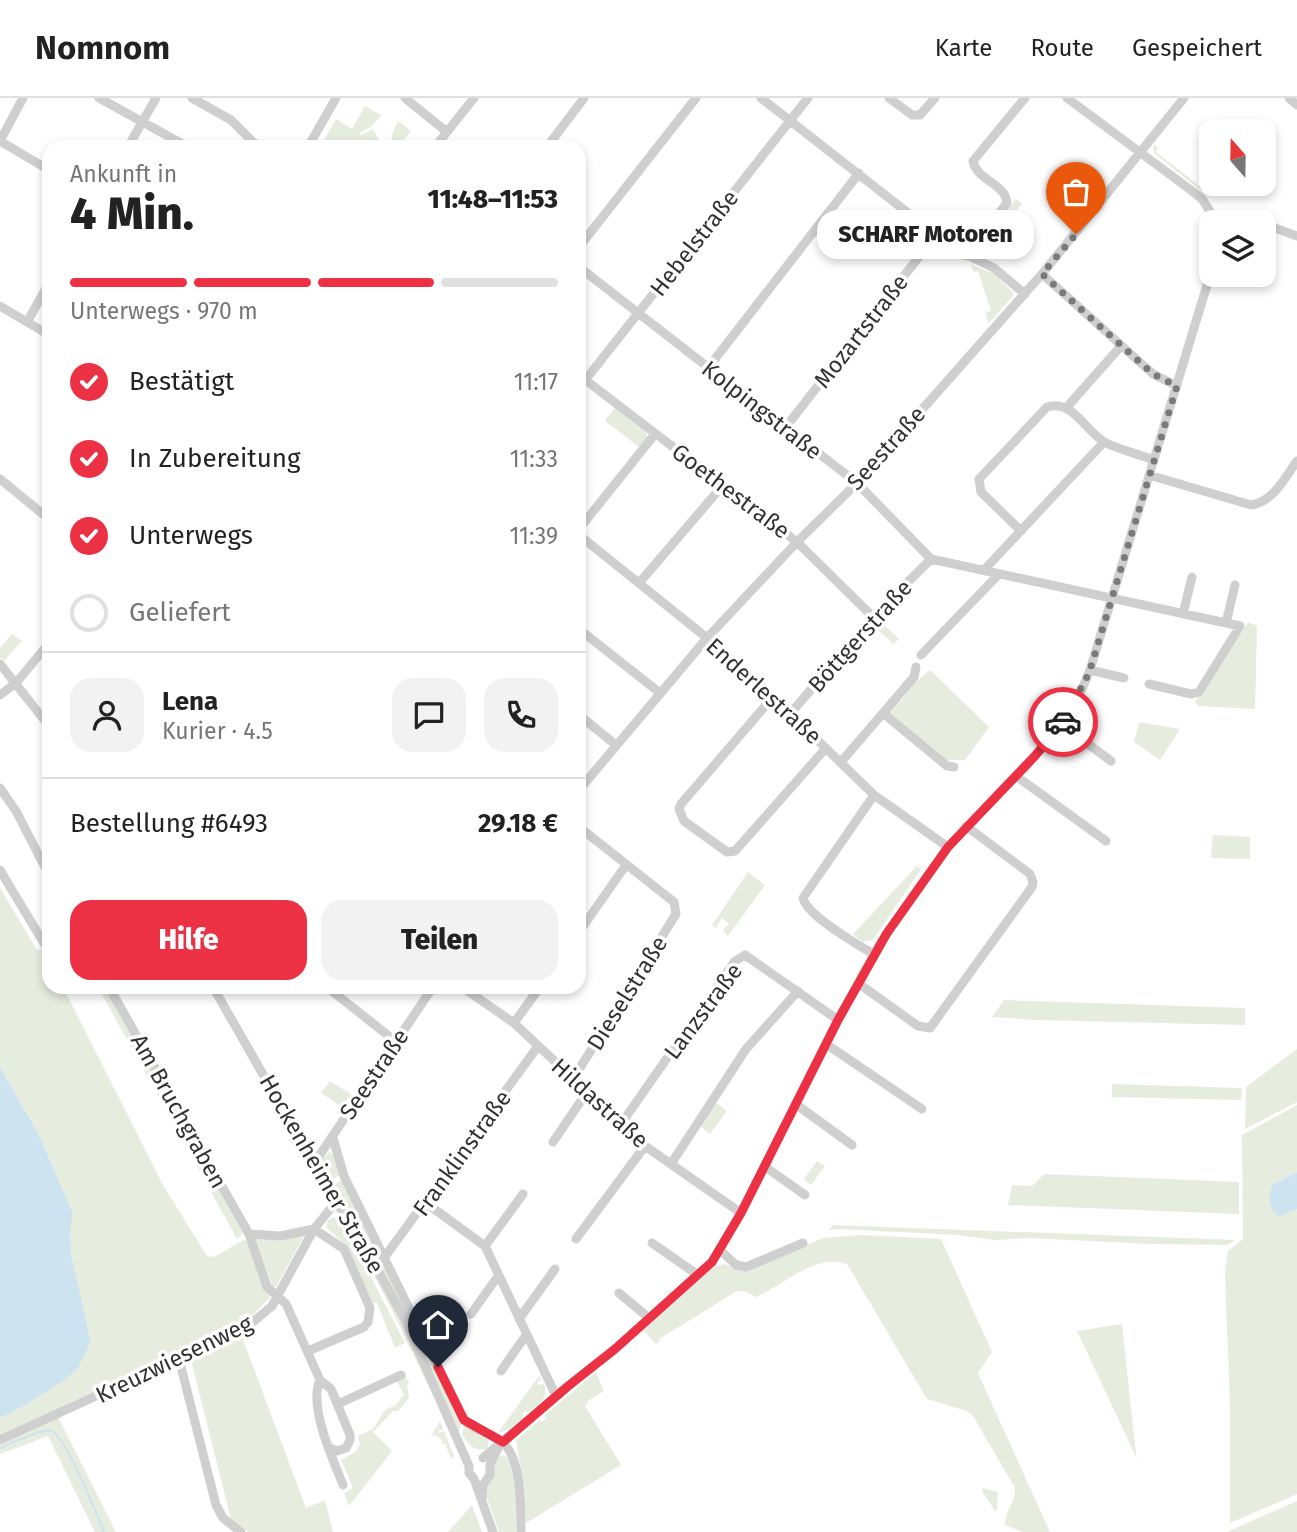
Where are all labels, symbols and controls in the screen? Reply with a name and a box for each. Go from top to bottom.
text: Nomnom [35,28,170,68]
text: Karte [935,34,992,62]
text: Route [1030,34,1094,62]
text: Gespeichert [1132,34,1262,62]
north arrow [1199,119,1276,196]
map controls [1199,119,1276,287]
text: Ankunft in [70,160,177,188]
pin [1046,162,1106,234]
icon: bag [1057,173,1095,211]
text: 11:48–11:53 [428,184,558,215]
street label: Hebelstraße [644,184,744,302]
text: 4 Min. [70,186,194,241]
callout: SCHARF Motoren [817,209,1034,258]
button: layers [1199,210,1276,287]
text: SCHARF Motoren [838,220,1013,248]
street label: Mozartstraße [808,269,914,393]
text: Unterwegs · 970 m [70,297,258,325]
street label: Kolpingstraße [696,354,828,466]
icon: check [70,363,108,401]
text: Bestätigt [129,366,234,397]
text: 11:17 [514,368,558,396]
street label: Seestraße [841,400,931,496]
street label: Goethestraße [666,438,796,544]
icon: check [70,440,108,478]
text: In Zubereitung [129,443,301,474]
text: 11:33 [510,445,558,473]
icon: check [70,517,108,555]
text: Unterwegs [129,520,253,551]
text: 11:39 [509,522,558,550]
street label: Böttgerstraße [802,574,918,698]
text: Geliefert [129,597,231,628]
street label: Enderlestraße [700,632,828,750]
button: person [70,678,144,752]
button: chat [392,678,466,752]
button: phone [484,678,558,752]
text: Lena [162,686,218,717]
courier [1028,687,1098,757]
icon: car [1044,703,1082,741]
text: Kurier · 4.5 [162,717,273,745]
text: Bestellung #6493 [70,808,268,839]
text: 29.18 € [478,808,558,839]
button: Hilfe [70,900,307,980]
button: Teilen [321,900,558,980]
street label: Dieselstraße [581,931,673,1055]
street label: Lanzstraße [658,957,748,1065]
street label: Seestraße [333,1023,415,1125]
street label: Am Bruchgraben [125,1029,233,1193]
street label: Hildastraße [546,1052,654,1154]
street label: Hockenheimer Straße [254,1070,390,1278]
street label: Franklinstraße [407,1085,517,1221]
pin [408,1295,468,1367]
icon: home [419,1306,457,1344]
street label: Kreuzwiesenweg [91,1309,257,1409]

